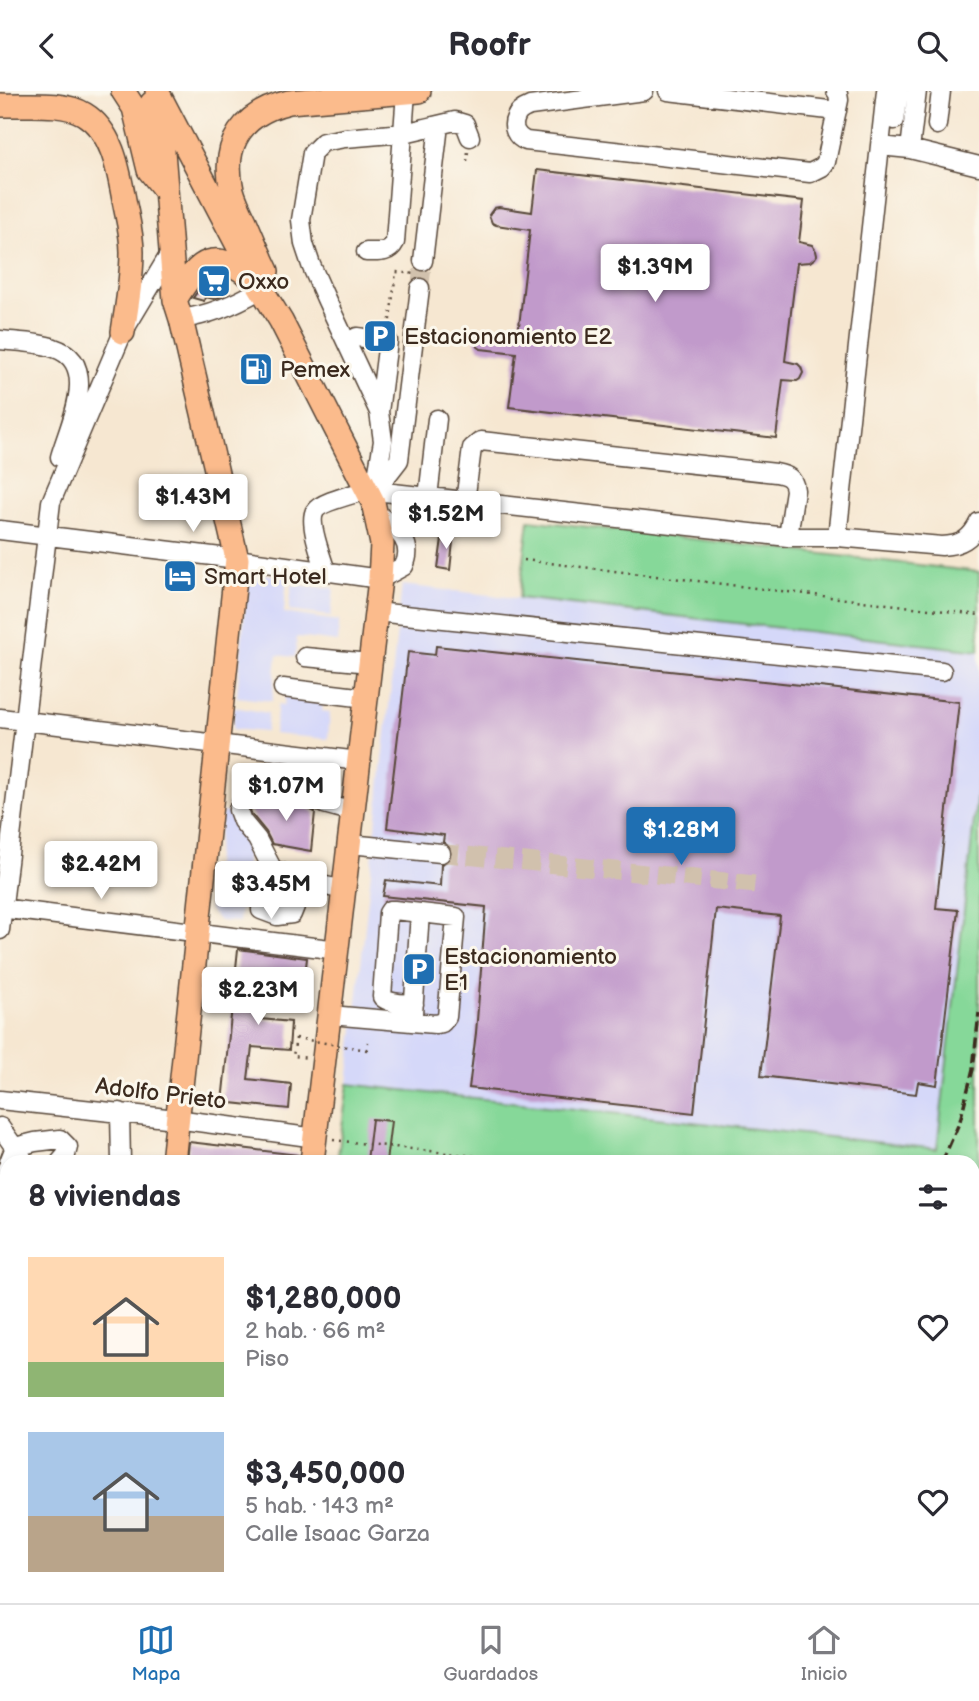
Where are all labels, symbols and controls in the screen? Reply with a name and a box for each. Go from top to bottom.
text: Roofr [448,26,531,65]
icon: back [28,27,66,65]
icon: search [913,27,951,65]
pin: $1.39M [598,245,712,304]
text: $1.39M [617,253,693,281]
supermarket icon: Oxxo [195,262,233,300]
place label: Oxxo [238,268,289,296]
parking icon: Estacionamiento E2 [361,317,399,355]
place label: Estacionamiento E2 [404,323,612,351]
fuel station icon: Pemex [237,350,275,388]
place label: Pemex [280,356,351,384]
pin: $1.43M [136,475,250,534]
text: $1.43M [155,483,231,511]
pin: $1.52M [389,491,503,551]
text: $1.52M [408,500,484,528]
hotel icon: Smart Hotel [161,557,199,595]
place label: Smart Hotel [204,563,327,591]
pin: $1.07M [229,763,343,823]
text: $1.07M [248,772,324,800]
pin: $1.28M [624,807,738,867]
text: $1.28M [642,816,720,844]
pin: $2.42M [44,841,158,901]
text: $2.42M [60,850,142,878]
pin: $3.45M [214,861,328,921]
text: $3.45M [231,870,311,898]
place label: Estacionamiento E1 [444,943,617,997]
parking icon: Estacionamiento E1 [400,950,438,988]
pin: $2.23M [201,967,315,1027]
text: $2.23M [218,976,298,1004]
street label: Adolfo Prieto [94,1072,228,1116]
icon: filters [914,1178,952,1216]
text: 8 viviendas [28,1179,181,1215]
text: $1,280,000 [245,1281,401,1317]
icon: home [84,1285,168,1369]
icon: heart [914,1308,952,1346]
text: 2 hab. · 66 m² [245,1317,385,1345]
text: Piso [245,1345,289,1373]
text: $3,450,000 [245,1456,405,1492]
icon: home [84,1460,168,1544]
icon: heart [914,1483,952,1521]
text: 5 hab. · 143 m² [245,1492,394,1520]
text: Calle Isaac Garza [245,1520,430,1548]
tab: Mapa [131,1621,180,1686]
tab: Guardados [443,1621,538,1686]
tab: Inicio [801,1621,848,1686]

